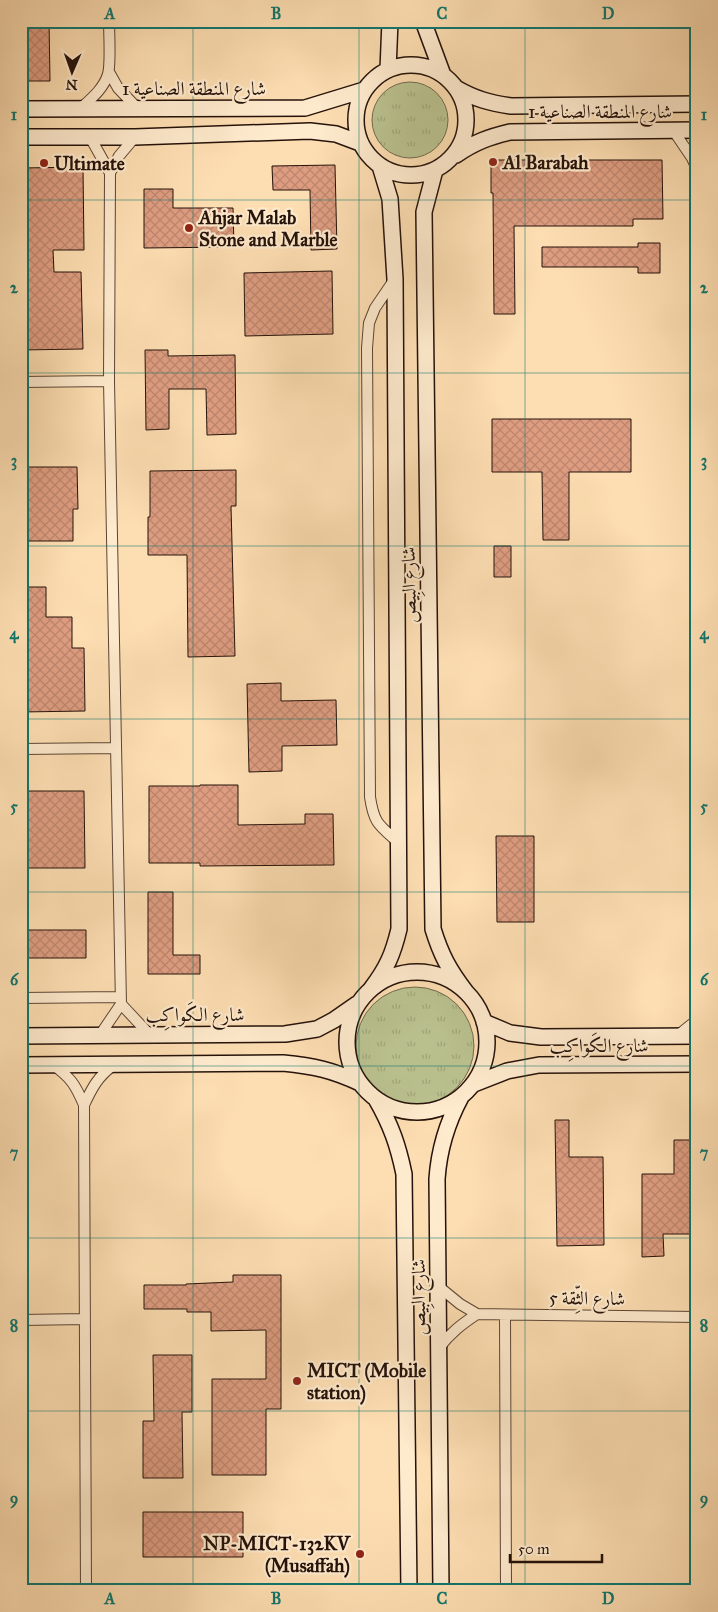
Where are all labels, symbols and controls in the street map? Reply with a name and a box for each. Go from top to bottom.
text: A [104,4,116,23]
text: B [271,4,281,23]
text: C [437,4,448,23]
text: D [602,4,615,23]
north arrow [48,48,98,98]
text: N [65,76,78,93]
street label: شارع المنطقة الصناعية 1 [122,77,266,104]
street label: شارع المنطقة الصناعية 1 [528,100,672,127]
text: 1 [11,105,18,124]
text: 1 [701,105,708,124]
place label: Al Barabah [501,151,589,174]
place label: Ultimate [54,152,125,175]
marker: Al Barabah [487,156,499,168]
marker: Ultimate [38,157,50,169]
place label: Ahjar Malab Stone and Marble [197,206,338,251]
marker: Ahjar Malab Stone and Marble [183,222,195,234]
text: 2 [10,278,19,297]
text: 2 [700,278,709,297]
text: 3 [11,451,17,471]
text: 3 [701,451,707,471]
street label: شارع البِيص [397,547,426,623]
text: 4 [10,624,20,644]
text: 4 [700,624,710,644]
text: 5 [10,797,18,816]
text: 5 [700,797,708,816]
text: 6 [10,970,19,989]
text: 6 [700,970,709,989]
street label: شارع الكَواكِب [145,1001,245,1031]
street label: شارع الكَواكِب [549,1032,649,1062]
text: 7 [10,1143,19,1162]
text: 7 [700,1143,709,1162]
street label: شارع البِيص [407,1259,435,1335]
street label: شارع الثِّقة 5 [548,1285,625,1315]
text: 8 [10,1316,18,1335]
text: 8 [700,1316,708,1335]
place label: MICT (Mobile station) [307,1359,426,1405]
marker: MICT (Mobile station) [291,1375,303,1387]
text: 9 [10,1489,18,1509]
text: 9 [700,1489,708,1509]
place label: NP-MICT-132KV (Musaffah) [203,1532,352,1578]
scale bar [510,1532,603,1564]
text: 50 m [518,1540,550,1558]
marker: NP-MICT-132KV (Musaffah) [354,1548,366,1560]
text: A [104,1589,116,1608]
text: B [271,1589,281,1608]
text: C [437,1589,448,1608]
text: D [602,1589,615,1608]

